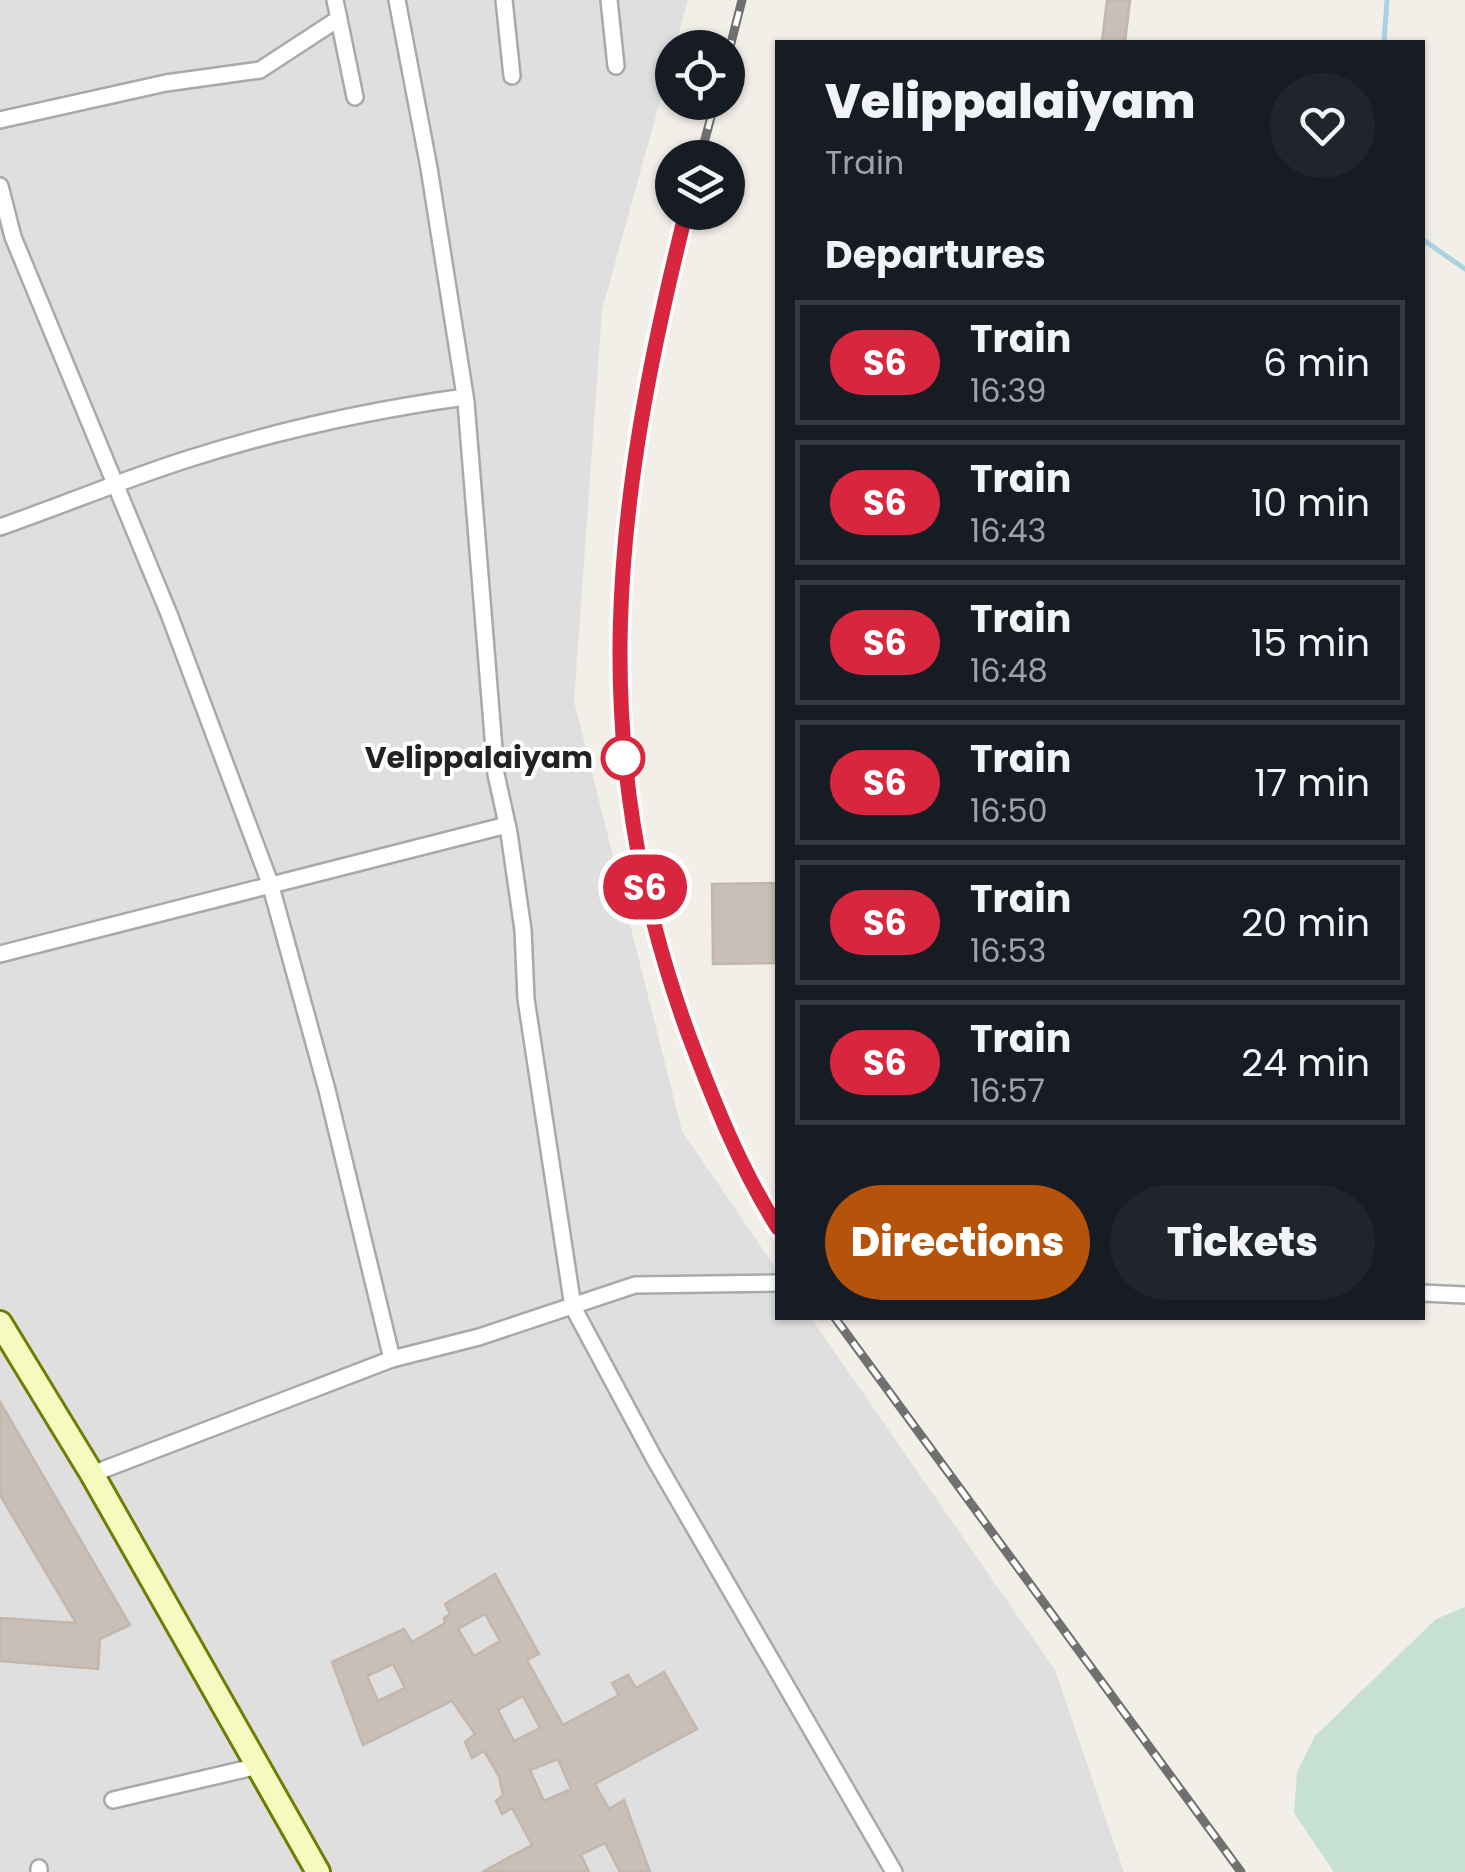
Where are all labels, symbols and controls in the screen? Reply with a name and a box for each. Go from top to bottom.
map controls [655,30,745,230]
button: locate [655,30,745,120]
text: Velippalaiyam [825,68,1195,135]
button: heart [1270,73,1375,178]
button: layers [655,140,745,230]
text: Train [825,140,904,185]
text: Departures [825,228,1046,281]
text: Train [970,312,1071,365]
text: 6 min [1263,336,1370,389]
text: S6 [863,338,907,387]
text: 16:39 [970,368,1046,413]
text: Train [970,452,1071,505]
text: 10 min [1251,476,1370,529]
text: S6 [863,478,907,527]
text: 16:43 [970,508,1046,553]
text: Train [970,592,1071,645]
text: 15 min [1251,616,1370,669]
text: S6 [863,618,907,667]
text: 16:48 [970,648,1048,693]
text: Train [970,732,1071,785]
place label: Velippalaiyam [365,736,593,779]
marker: Velippalaiyam [602,737,644,779]
text: 17 min [1254,756,1370,809]
text: S6 [863,758,907,807]
text: 16:50 [970,788,1048,833]
line badge: S6 [600,854,690,920]
text: S6 [623,863,667,912]
text: Train [970,872,1071,925]
text: 20 min [1241,896,1370,949]
text: S6 [863,898,907,947]
text: 16:53 [970,928,1046,973]
text: Train [970,1012,1071,1065]
text: 24 min [1241,1036,1370,1089]
text: S6 [863,1038,907,1087]
text: 16:57 [970,1068,1045,1113]
button: Directions [825,1185,1090,1300]
button: Tickets [1110,1185,1375,1300]

